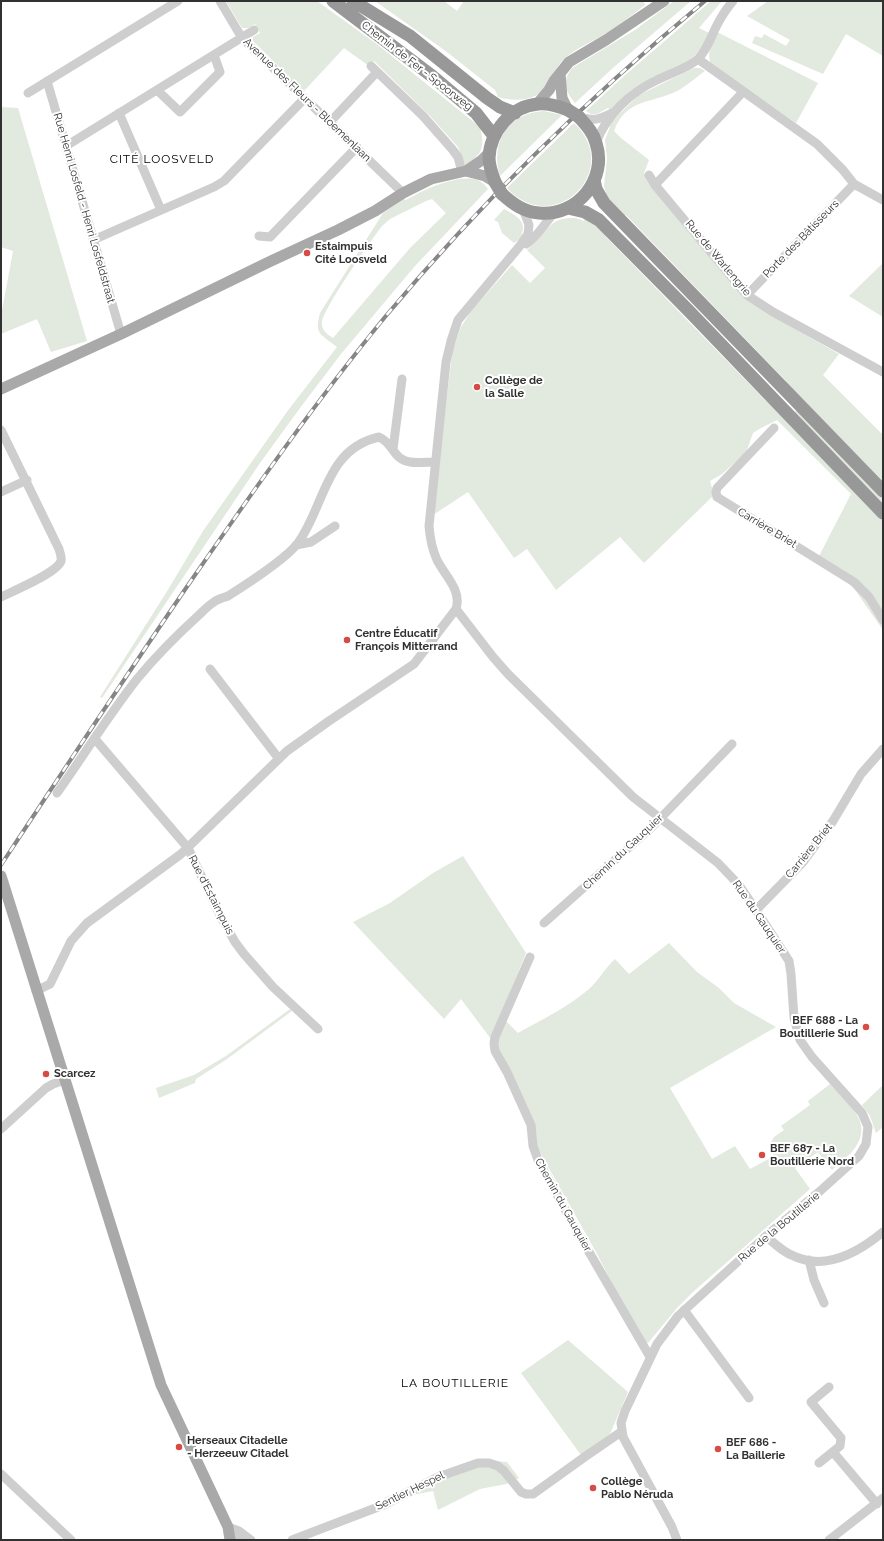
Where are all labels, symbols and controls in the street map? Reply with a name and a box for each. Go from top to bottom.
street label: Chemin de Fer - Spoorweg [359,19,475,113]
street label: Avenue des Fleurs - Bloemenlaan [240,35,374,165]
street label: Rue Henri Losfeld - Henri Losfeldstraat [50,111,118,305]
district label: CITÉ LOOSVELD [110,152,214,166]
street label: Porte des Bâtisseurs [760,197,842,281]
street label: Rue de Warlengrie [682,217,754,299]
place label: Estaimpuis Cité Loosveld [315,240,387,266]
marker: Estaimpuis Cité Loosveld [302,248,312,258]
place label: Collège de la Salle [485,374,543,400]
marker: Collège de la Salle [472,382,482,392]
street label: Carrière Briet [735,505,799,551]
place label: Centre Éducatif François Mitterrand [355,627,458,653]
marker: Centre Éducatif François Mitterrand [342,635,352,645]
street label: Chemin du Gauquier [580,811,666,893]
street label: Carrière Briet [783,821,835,881]
street label: Rue d'Estaimpuis [185,853,237,937]
street label: Rue du Gauquier [730,878,788,956]
place label: BEF 688 - La Boutillerie Sud [780,1014,858,1040]
marker: BEF 688 - La Boutillerie Sud [861,1022,871,1032]
place label: Scarcez [54,1067,96,1081]
marker: Scarcez [41,1069,51,1079]
place label: BEF 687 - La Boutillerie Nord [770,1142,854,1168]
marker: BEF 687 - La Boutillerie Nord [757,1150,767,1160]
street label: Chemin du Gauquier [532,1156,594,1254]
street label: Rue de la Boutillerie [736,1189,822,1265]
district label: LA BOUTILLERIE [401,1376,509,1390]
place label: Herseaux Citadelle - Herzeeuw Citadel [187,1434,288,1460]
place label: BEF 686 - La Baillerie [726,1436,785,1462]
marker: Herseaux Citadelle - Herzeeuw Citadel [174,1442,184,1452]
marker: BEF 686 - La Baillerie [713,1444,723,1454]
street label: Sentier Hespel [374,1469,446,1513]
place label: Collège Pablo Néruda [601,1475,673,1501]
marker: Collège Pablo Néruda [588,1483,598,1493]

